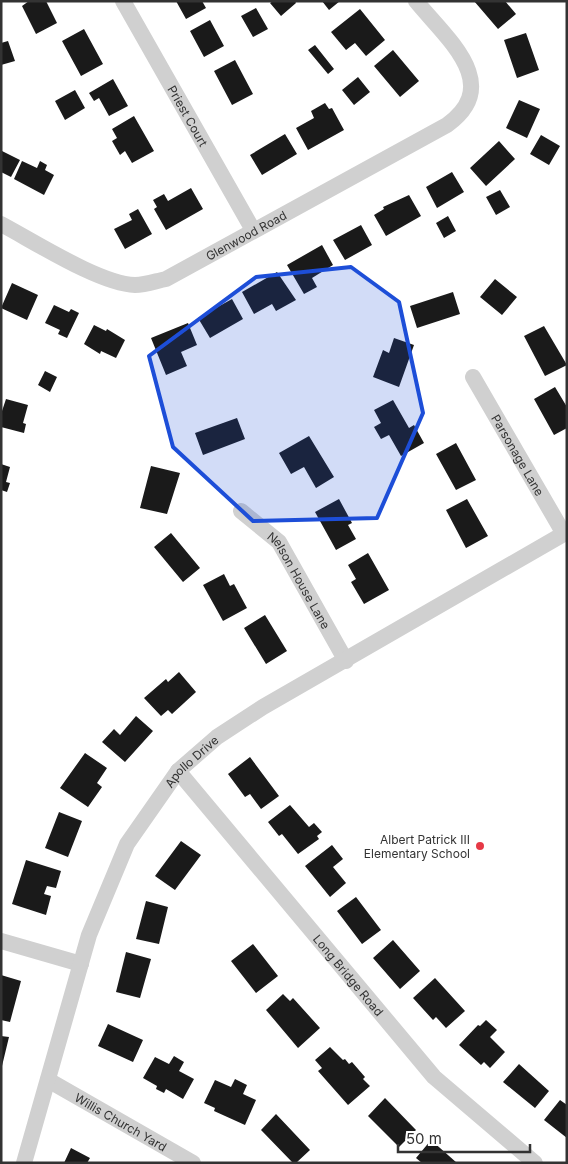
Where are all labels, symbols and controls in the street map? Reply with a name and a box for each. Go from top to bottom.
street label: Priest Court [165,83,211,149]
street label: Glenwood Road [203,207,289,263]
street label: Parsonage Lane [489,411,548,498]
street label: Nelson House Lane [265,528,334,631]
street label: Apollo Drive [161,732,221,790]
place label: Albert Patrick III Elementary School [364,832,470,861]
marker: Albert Patrick III Elementary School [474,840,486,852]
street label: Long Bridge Road [310,931,387,1019]
street label: Willis Church Yard [72,1089,170,1154]
scale bar [398,1122,530,1154]
text: 50 m [406,1129,442,1148]

